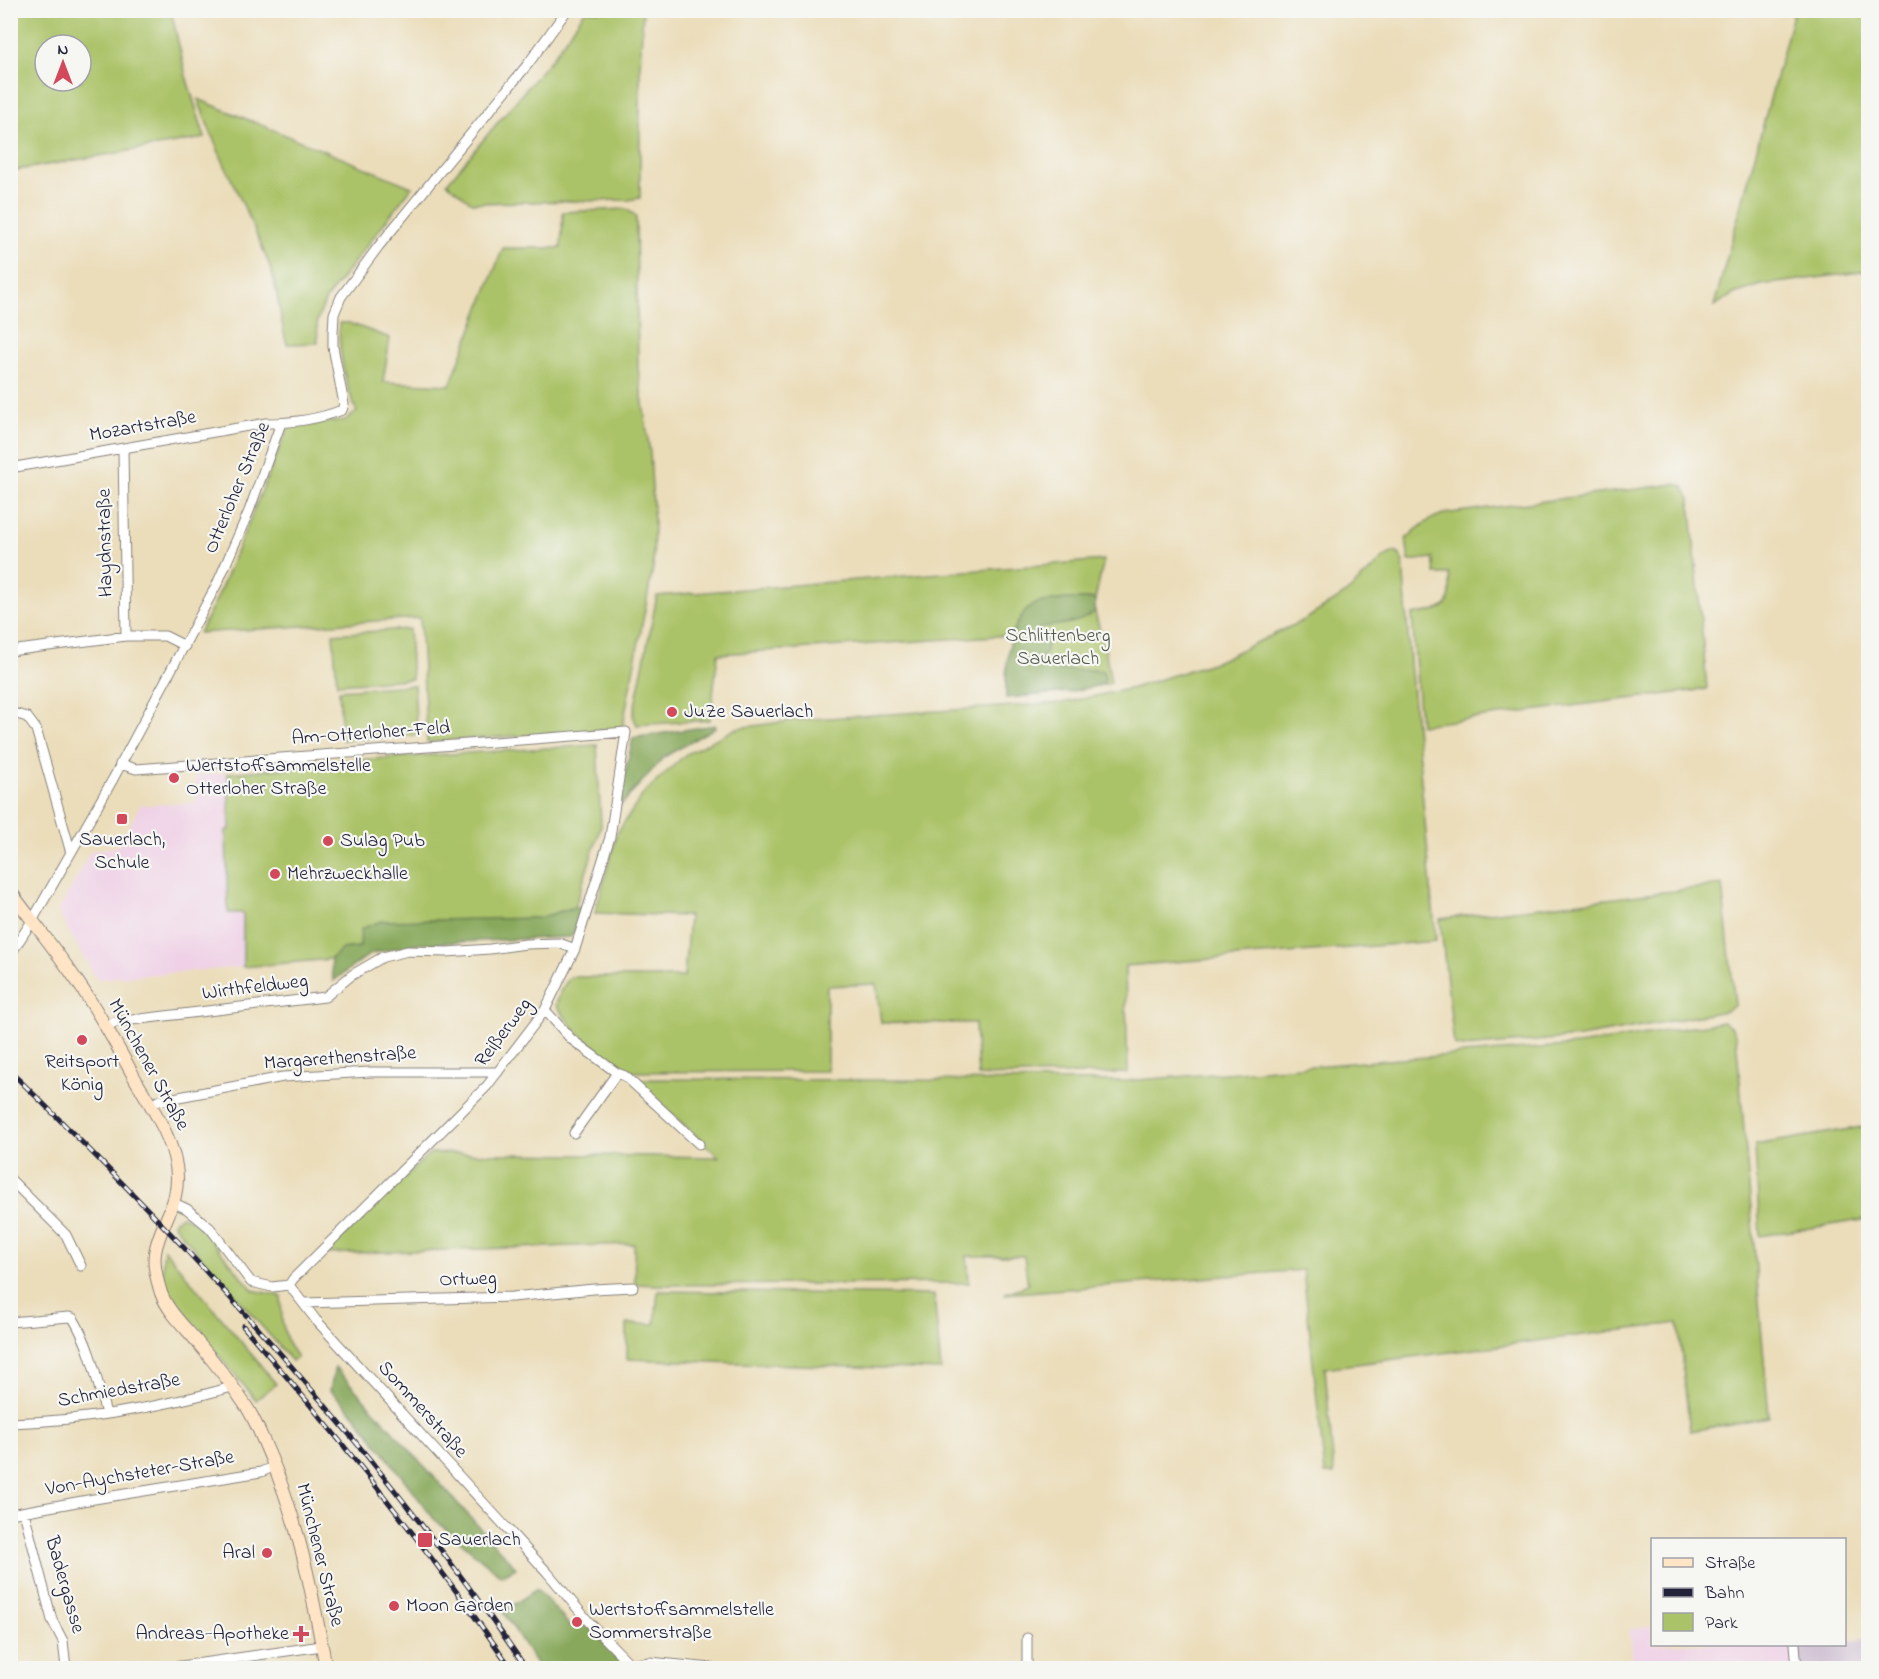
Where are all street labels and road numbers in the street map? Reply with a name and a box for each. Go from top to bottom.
street label: Mozartstraße [87,403,199,451]
street label: Otterloher Straße [197,418,279,558]
street label: Haydnstraße [91,488,121,598]
street label: Am-Otterloher-Feld [291,714,451,754]
street label: Wirthfeldweg [200,967,310,1010]
street label: Reißerweg [468,992,541,1074]
street label: Münchener Straße [100,994,196,1136]
street label: Margarethenstraße [263,1039,417,1080]
street label: Ortweg [439,1265,497,1296]
street label: Sommerstraße [370,1355,474,1465]
street label: Schmiedstraße [55,1366,183,1416]
street label: Von-Aychsteter-Straße [43,1443,237,1505]
street label: Münchener Straße [287,1480,351,1630]
street label: Badergasse [35,1532,92,1637]

